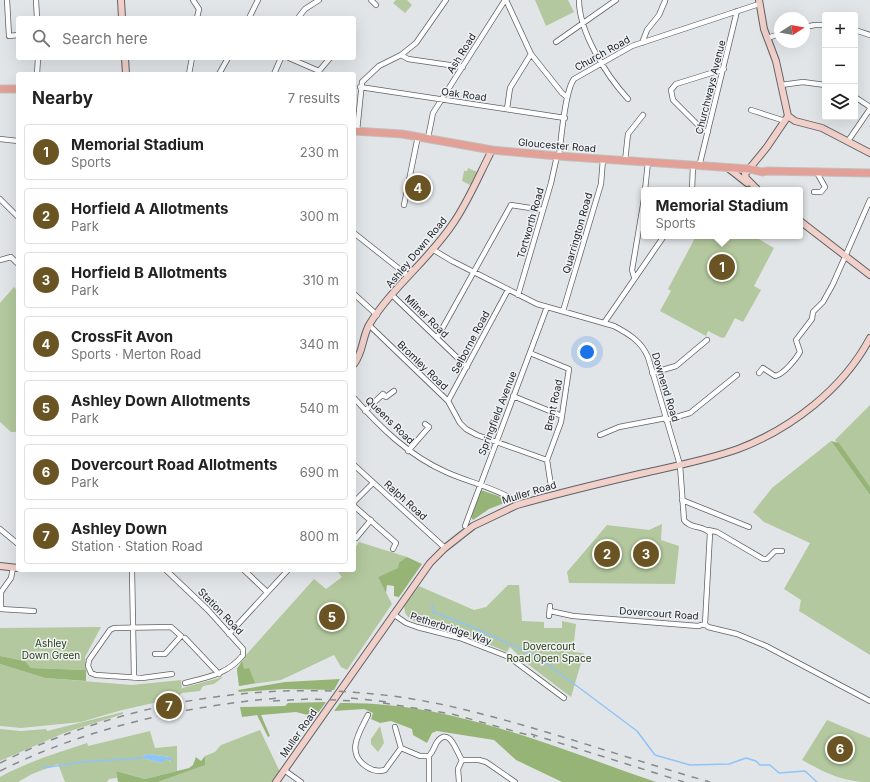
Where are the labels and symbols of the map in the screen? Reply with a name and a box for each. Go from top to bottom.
north arrow [774,12,810,48]
street label: Ash Road [444,31,478,75]
street label: Church Road [572,33,632,73]
street label: Churchways Avenue [692,38,728,135]
street label: Oak Road [441,85,487,103]
street label: Gloucester Road [517,136,597,154]
pin: 4 [405,173,431,203]
street label: Tortworth Road [514,186,546,260]
street label: Quarrington Road [560,191,594,275]
street label: Ashley Down Road [383,214,449,290]
pin: 1 [709,252,735,282]
street label: Milner Road [403,292,451,340]
street label: Selborne Road [448,309,492,375]
street label: Bromley Road [395,338,451,392]
your location [577,342,597,362]
street label: Downend Road [650,351,682,423]
street label: Springfield Avenue [475,369,519,457]
street label: Brent Road [542,378,564,432]
street label: Queens Road [363,394,417,446]
street label: Ralph Road [382,478,430,522]
street label: Muller Road [500,478,558,506]
pin: 2 [594,539,620,569]
pin: 3 [633,539,659,569]
street label: Station Road [196,585,246,637]
pin: 5 [319,602,345,632]
street label: Dovercourt Road [619,604,699,622]
street label: Petherbridge Way [409,609,494,647]
park label: Ashley Down Green [22,637,80,661]
park label: Dovercourt Road Open Space [506,640,592,664]
pin: 7 [156,691,182,721]
street label: Muller Road [277,706,319,760]
pin: 6 [827,734,853,764]

